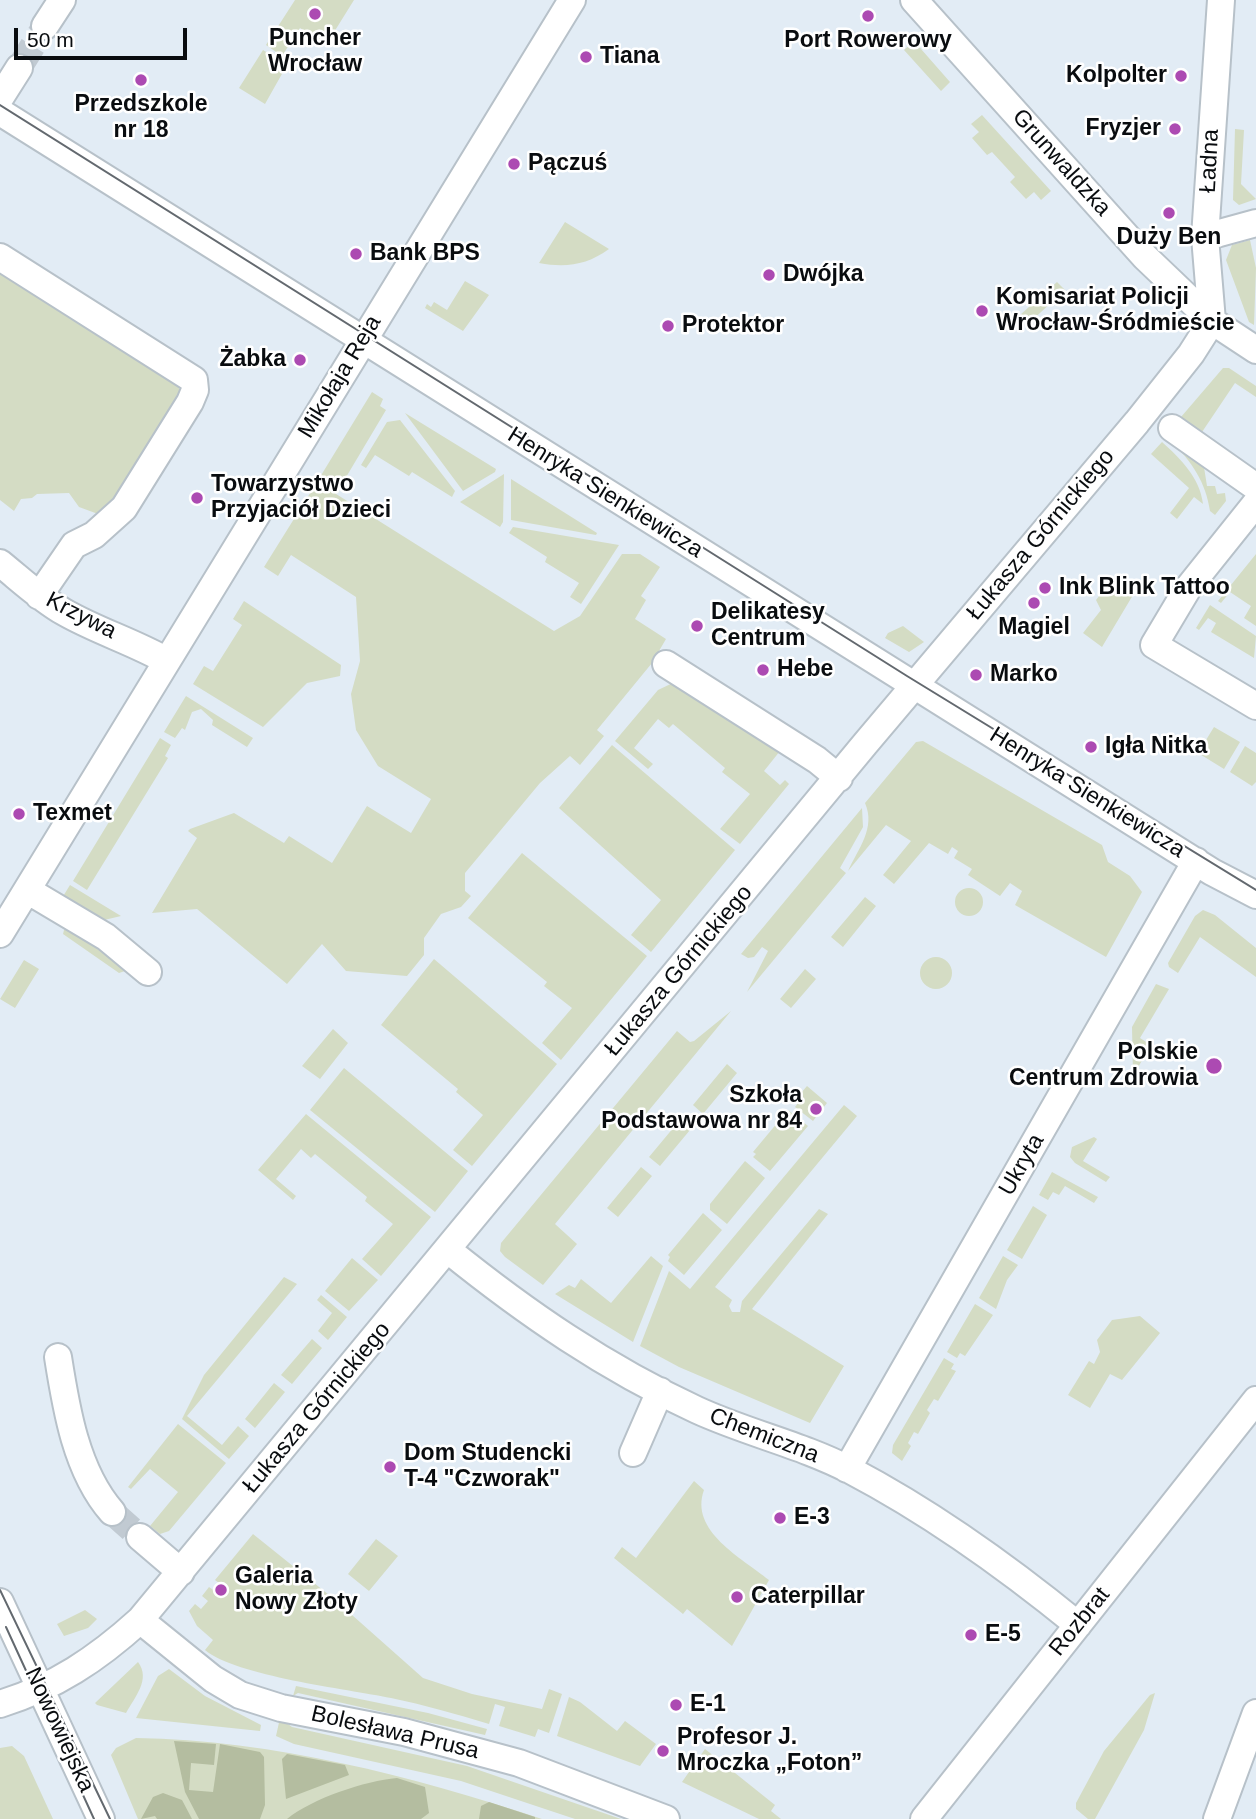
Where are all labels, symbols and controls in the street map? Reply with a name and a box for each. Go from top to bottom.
marker: Puncher Wrocław [307,6,323,22]
marker: Port Rowerowy [860,8,876,24]
scale bar [18,14,191,58]
place label: Puncher Wrocław [268,25,362,79]
place label: Port Rowerowy [784,27,952,55]
text: 50 m [27,28,74,51]
place label: Tiana [600,43,660,71]
marker: Tiana [578,49,594,65]
place label: Kolpolter [1066,62,1167,90]
marker: Kolpolter [1173,68,1189,84]
marker: Przedszkole nr 18 [133,72,149,88]
place label: Przedszkole nr 18 [75,91,207,145]
street label: Grunwaldzka [1006,104,1116,222]
place label: Fryzjer [1086,115,1161,143]
marker: Fryzjer [1167,121,1183,137]
street label: Ładna [1195,128,1225,194]
place label: Pączuś [528,150,607,178]
marker: Pączuś [506,156,522,172]
marker: Duży Ben [1161,205,1177,221]
place label: Duży Ben [1117,224,1221,252]
place label: Bank BPS [370,240,480,268]
marker: Bank BPS [348,246,364,262]
place label: Dwójka [783,261,864,289]
marker: Dwójka [761,267,777,283]
place label: Komisariat Policji Wrocław-Śródmieście [996,284,1235,338]
marker: Komisariat Policji Wrocław-Śródmieście [974,303,990,319]
street label: Mikołaja Reja [293,311,387,443]
place label: Protektor [682,312,784,340]
marker: Protektor [660,318,676,334]
place label: Żabka [220,346,286,374]
marker: Żabka [292,352,308,368]
street label: Henryka Sienkiewicza [502,422,708,564]
street label: Łukasza Górnickiego [961,444,1121,626]
place label: Towarzystwo Przyjaciół Dzieci [211,471,391,525]
marker: Towarzystwo Przyjaciół Dzieci [189,490,205,506]
place label: Ink Blink Tattoo [1059,574,1230,602]
marker: Ink Blink Tattoo [1037,580,1053,596]
street label: Krzywa [41,587,121,645]
marker: Magiel [1026,595,1042,611]
place label: Delikatesy Centrum [711,599,825,653]
place label: Magiel [998,614,1070,642]
marker: Delikatesy Centrum [689,618,705,634]
place label: Hebe [777,656,833,684]
place label: Marko [990,661,1058,689]
marker: Hebe [755,662,771,678]
marker: Marko [968,667,984,683]
street label: Henryka Sienkiewicza [984,722,1190,864]
place label: Igła Nitka [1105,733,1207,761]
marker: Igła Nitka [1083,739,1099,755]
place label: Texmet [33,800,112,828]
marker: Texmet [11,806,27,822]
street label: Łukasza Górnickiego [599,880,759,1062]
place label: Polskie Centrum Zdrowia [1009,1039,1198,1093]
marker: Polskie Centrum Zdrowia [1204,1056,1224,1076]
place label: Szkoła Podstawowa nr 84 [601,1082,802,1136]
marker: Szkoła Podstawowa nr 84 [808,1101,824,1117]
street label: Ukryta [993,1129,1051,1201]
street label: Łukasza Górnickiego [237,1317,397,1499]
street label: Chemiczna [705,1403,823,1469]
place label: Dom Studencki T-4 "Czworak" [404,1440,571,1494]
marker: Dom Studencki T-4 "Czworak" [382,1459,398,1475]
place label: E-3 [794,1504,830,1532]
marker: E-3 [772,1510,788,1526]
place label: Galeria Nowy Złoty [235,1563,358,1617]
marker: Galeria Nowy Złoty [213,1582,229,1598]
street label: Rozbrat [1044,1582,1116,1662]
place label: Caterpillar [751,1583,865,1611]
marker: Caterpillar [729,1589,745,1605]
place label: E-5 [985,1621,1021,1649]
marker: E-5 [963,1627,979,1643]
street label: Nowowiejska [18,1663,100,1797]
place label: E-1 [690,1691,726,1719]
marker: E-1 [668,1697,684,1713]
street label: Bolesława Prusa [308,1700,482,1766]
place label: Profesor J. Mroczka „Foton” [677,1724,862,1778]
marker: Profesor J. Mroczka „Foton” [655,1743,671,1759]

